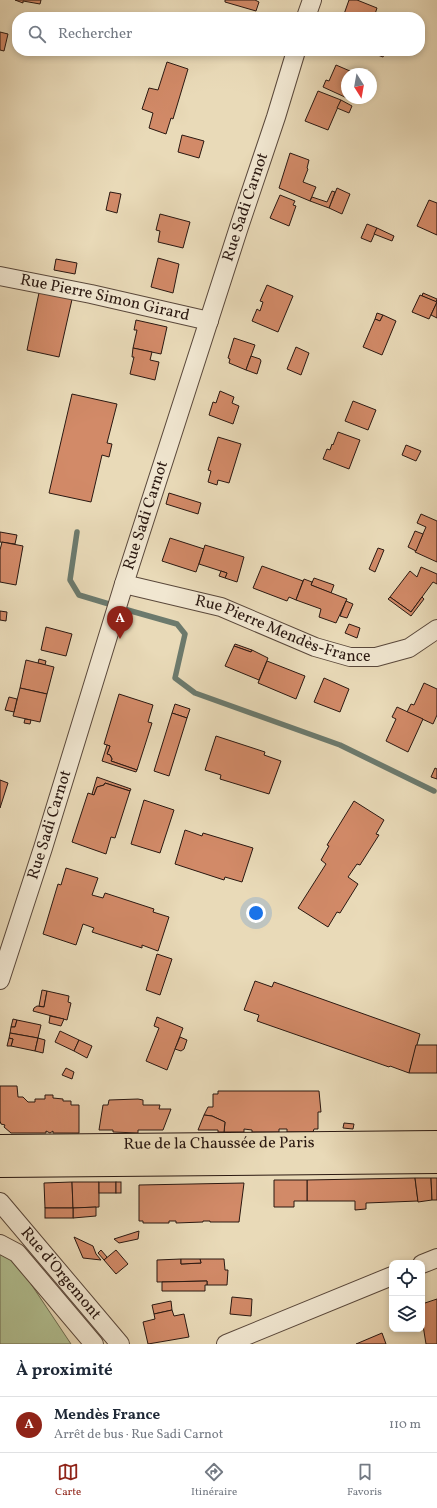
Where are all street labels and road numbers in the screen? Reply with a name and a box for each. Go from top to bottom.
street label: Rue Sadi Carnot [218,149,274,264]
street label: Rue Pierre Simon Girard [18,269,192,327]
street label: Rue Sadi Carnot [118,458,174,573]
street label: Rue Pierre Mendès-France [193,590,371,668]
street label: Rue Sadi Carnot [22,767,77,882]
street label: Rue de la Chaussée de Paris [123,1132,315,1156]
street label: Rue d'Orgemont [15,1223,106,1325]

